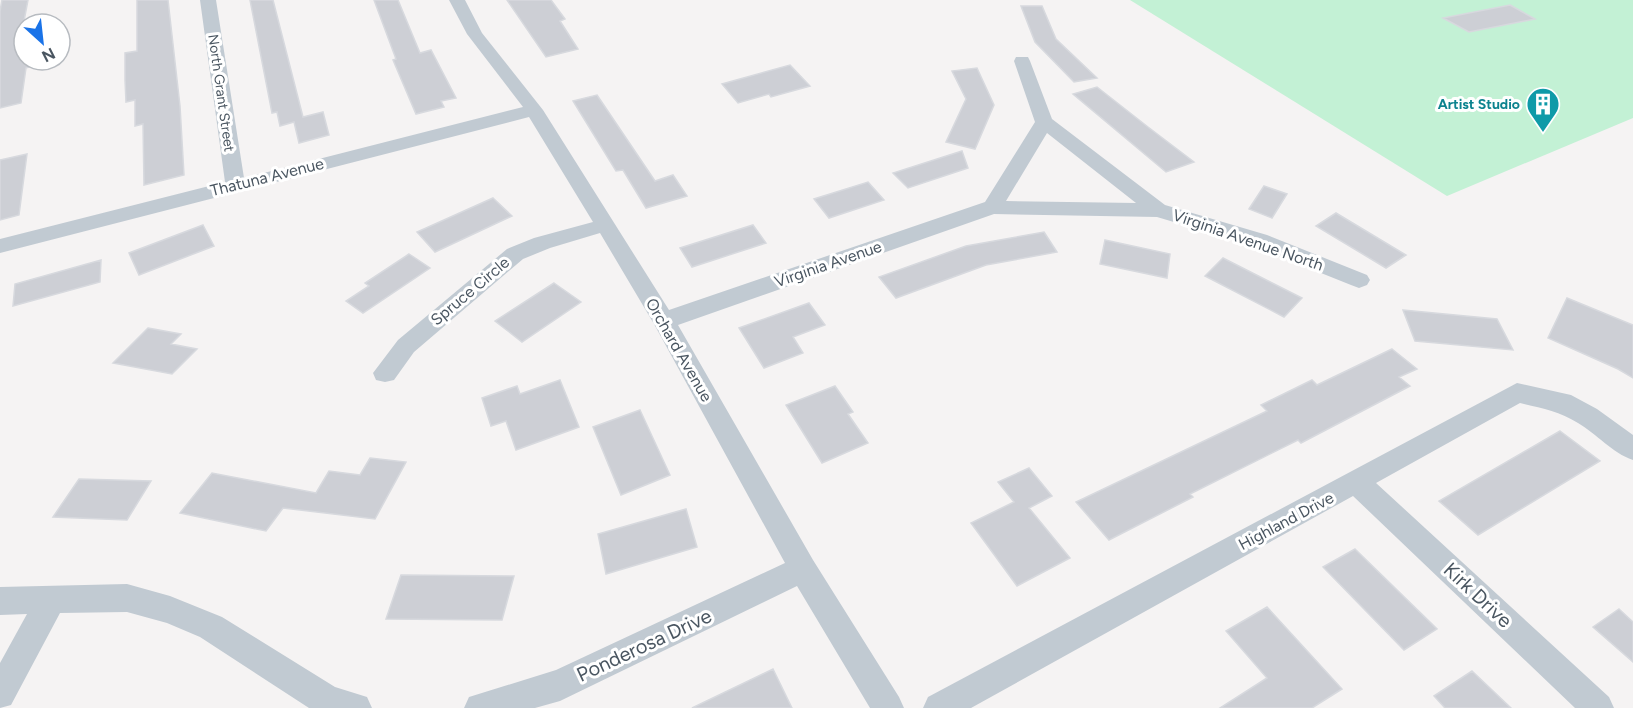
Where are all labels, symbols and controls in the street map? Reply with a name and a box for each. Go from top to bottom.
north arrow [12,12,72,72]
street label: North Grant Street [204,33,238,153]
text: N [39,44,58,66]
building icon: Artist Studio [1525,86,1561,133]
place label: Artist Studio [1438,96,1520,113]
street label: Thatuna Avenue [208,154,326,200]
street label: Virginia Avenue North [1170,205,1326,275]
street label: Virginia Avenue [772,237,884,291]
street label: Spruce Circle [427,253,513,329]
street label: Orchard Avenue [642,295,716,405]
street label: Highland Drive [1235,488,1337,554]
street label: Kirk Drive [1439,557,1517,633]
street label: Ponderosa Drive [573,603,715,687]

